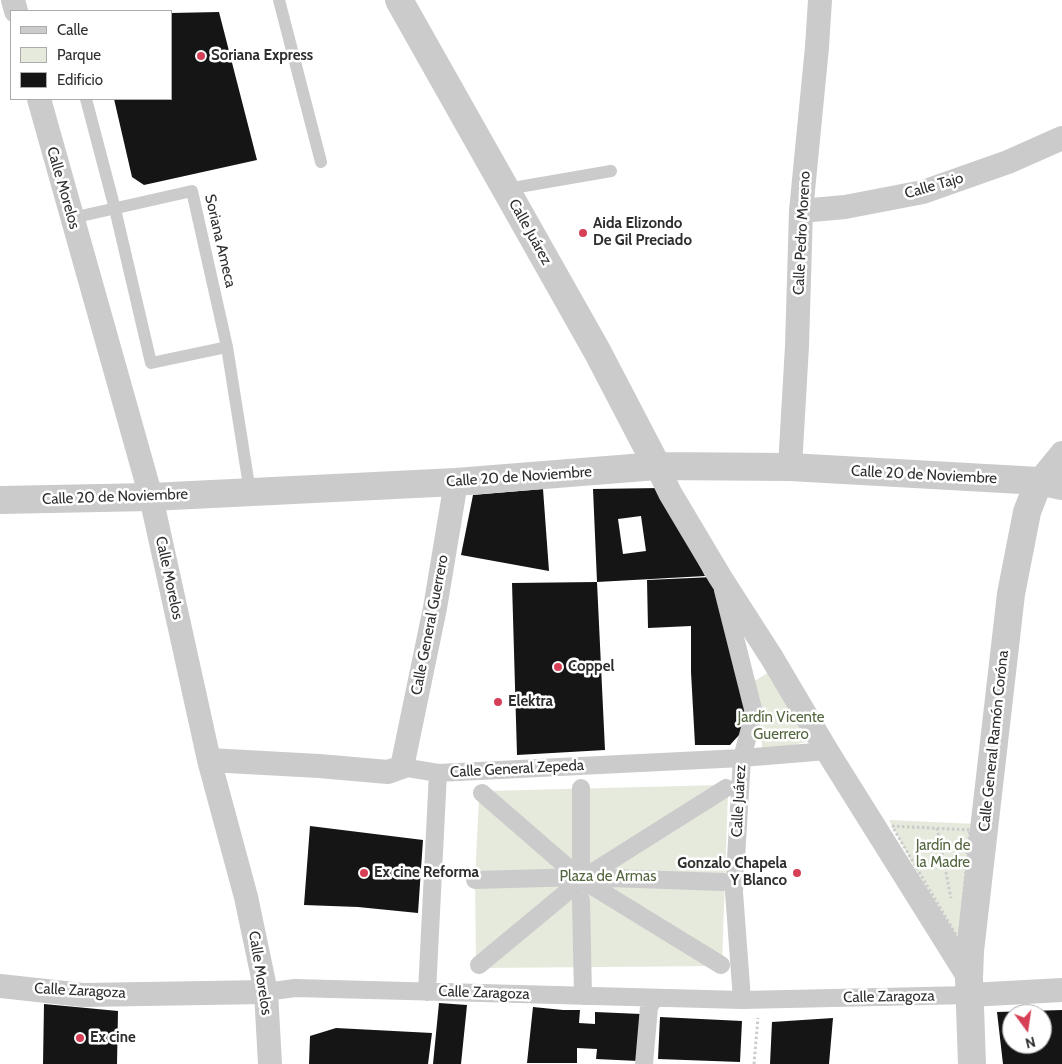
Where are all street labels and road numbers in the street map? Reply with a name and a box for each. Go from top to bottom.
street label: Calle Morelos [43,145,83,231]
street label: Calle Tajo [903,169,965,203]
street label: Calle Pedro Moreno [790,171,814,295]
street label: Soriana Ameca [201,193,239,289]
street label: Calle Juárez [505,196,555,268]
street label: Calle 20 de Noviembre [851,462,997,488]
street label: Calle 20 de Noviembre [446,463,592,491]
street label: Calle 20 de Noviembre [42,485,188,509]
street label: Calle Morelos [151,535,187,621]
street label: Calle General Guerrero [408,553,452,697]
street label: Calle General Ramón Coróna [976,650,1012,832]
street label: Calle General Zepeda [450,757,584,781]
street label: Calle Juárez [728,764,750,838]
street label: Calle Morelos [244,930,276,1016]
street label: Calle Zaragoza [34,980,126,1002]
street label: Calle Zaragoza [438,982,530,1004]
street label: Calle Zaragoza [843,987,935,1007]

